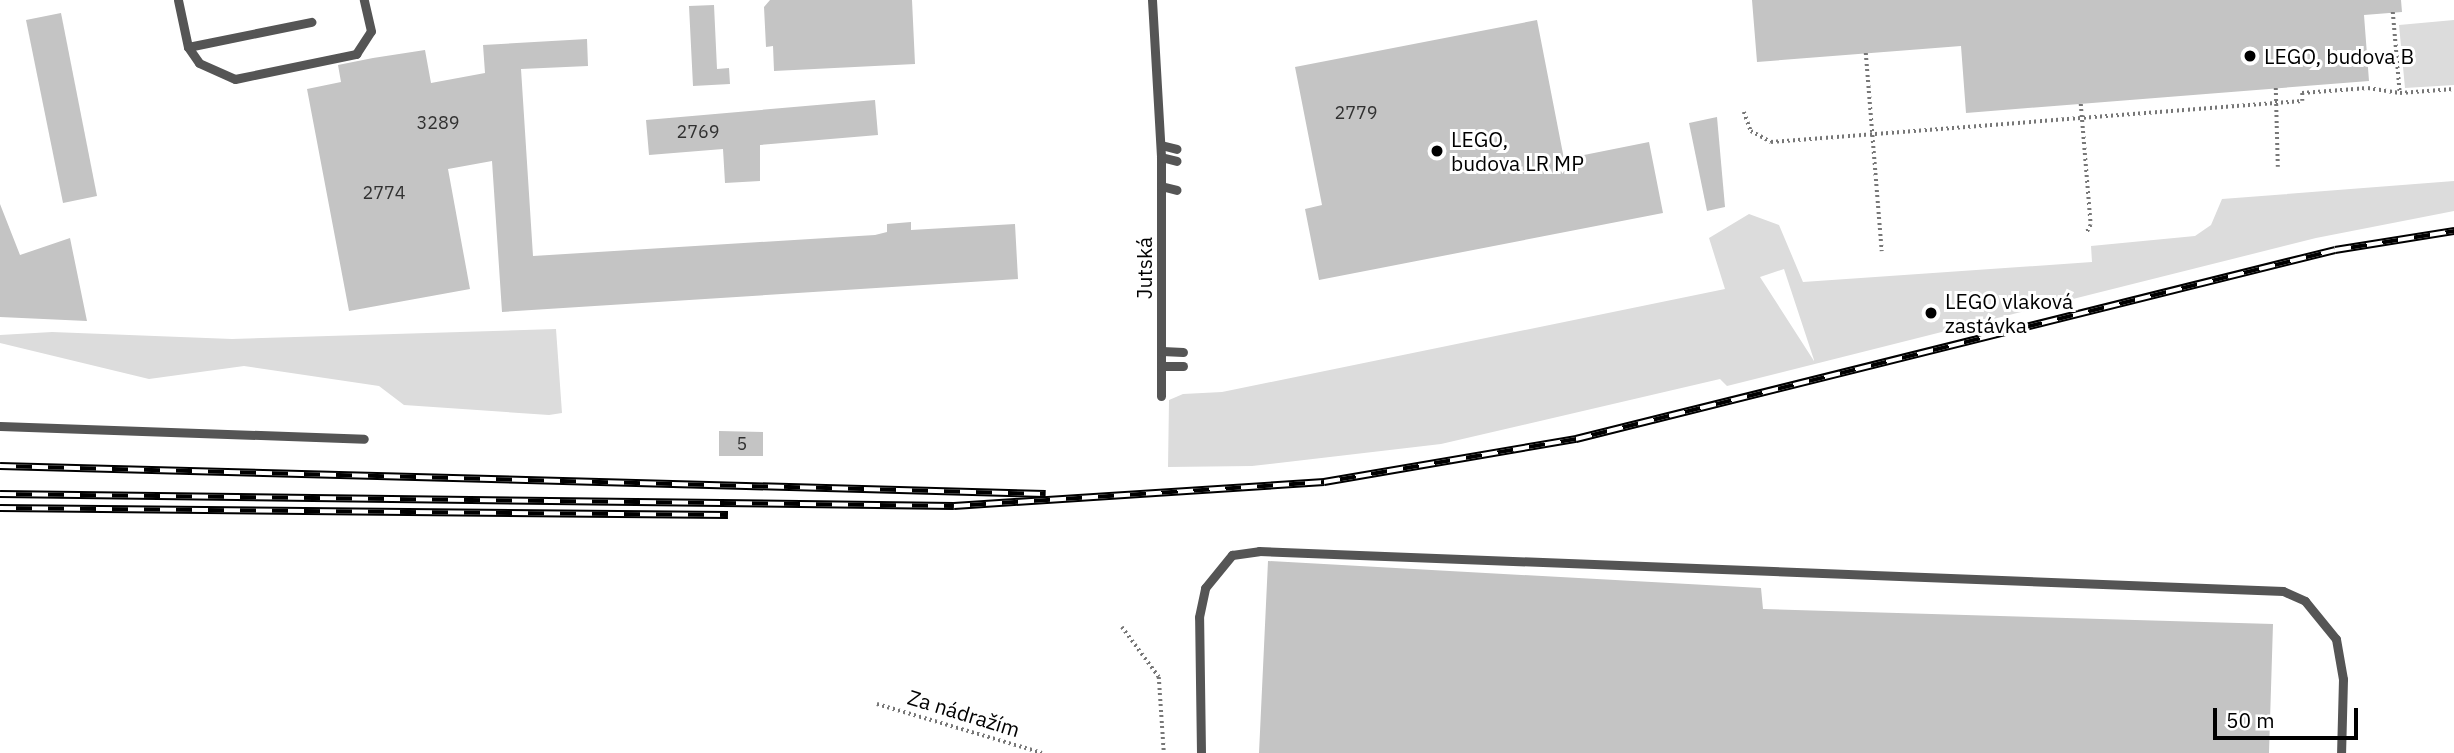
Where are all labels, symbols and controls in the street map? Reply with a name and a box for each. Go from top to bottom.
place label: LEGO, budova B [2264,43,2414,69]
marker: LEGO, budova B [2242,48,2258,64]
house number: 2779 [1334,102,1378,124]
house number: 3289 [416,112,460,134]
house number: 2769 [676,121,720,143]
place label: LEGO, budova LR MP [1451,126,1584,176]
marker: LEGO, budova LR MP [1429,143,1445,159]
house number: 2774 [362,182,406,204]
street label: Jutská [1131,237,1157,299]
place label: LEGO vlaková zastávka [1945,288,2073,338]
marker: LEGO vlaková zastávka [1923,305,1939,321]
house number: 5 [737,433,747,455]
street label: Za nádražím [905,684,1023,742]
scale bar [2216,694,2361,738]
text: 50 m [2226,706,2275,734]

